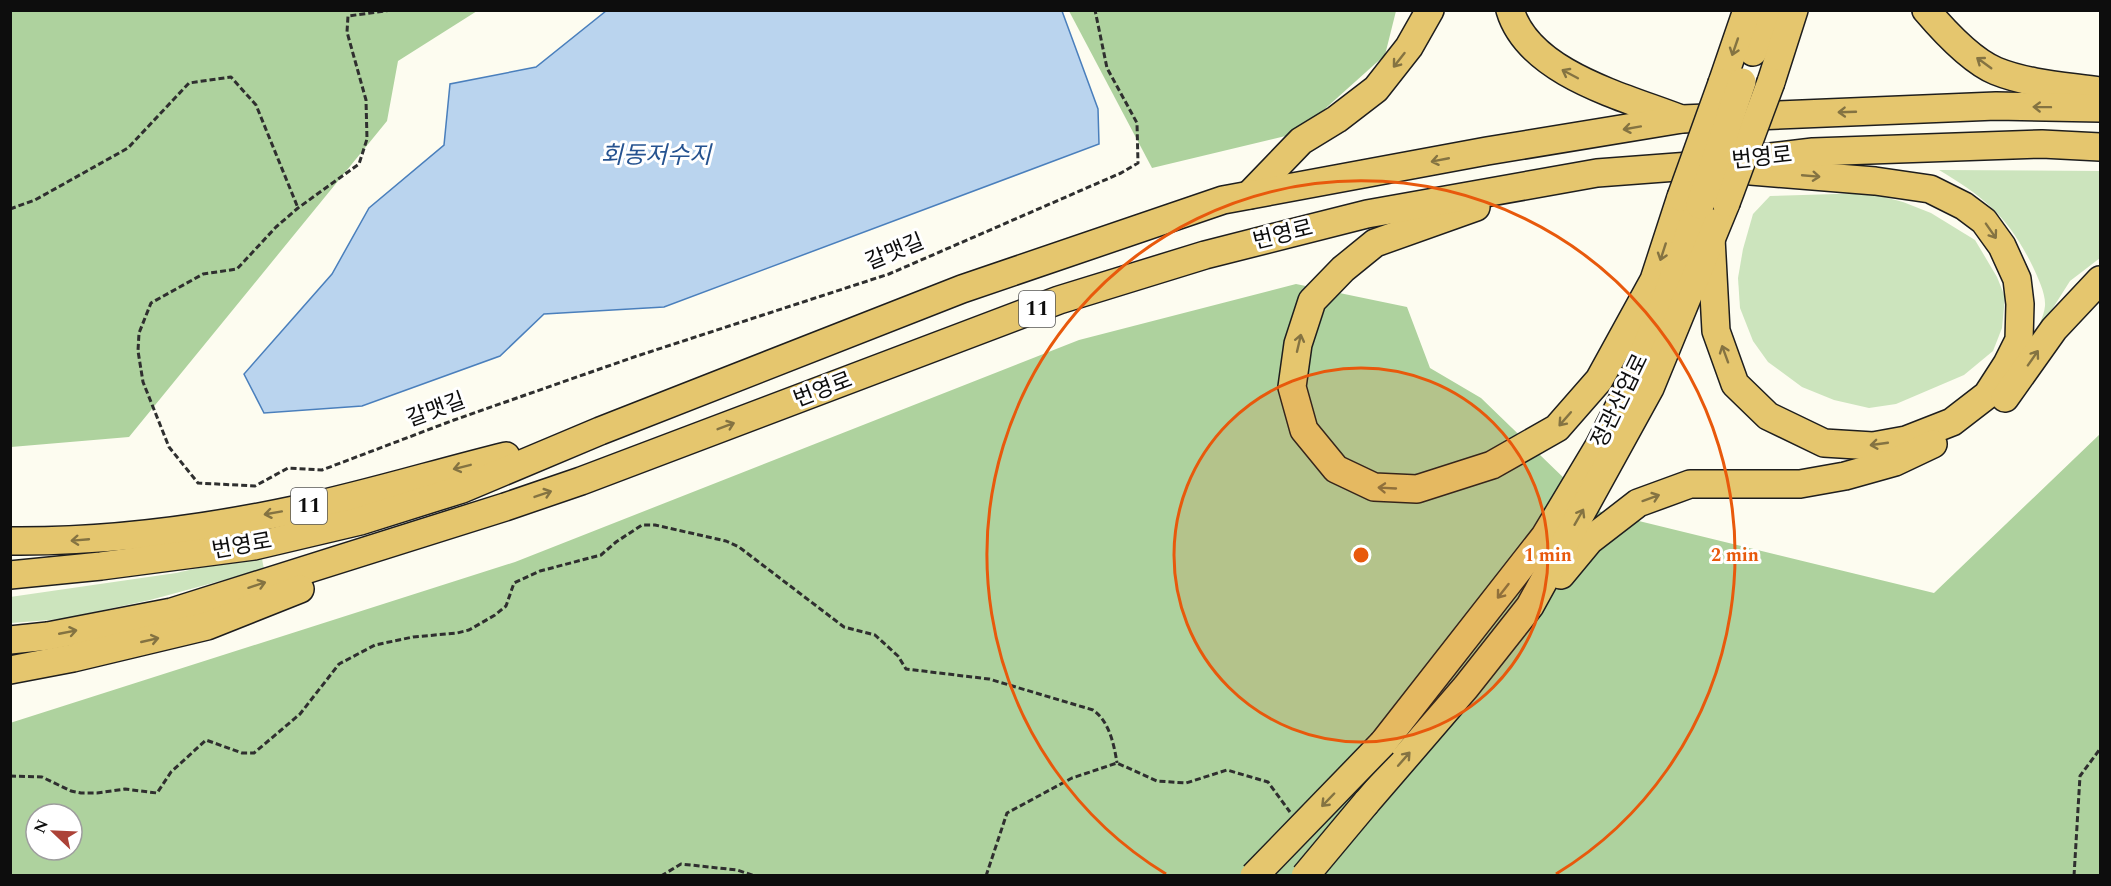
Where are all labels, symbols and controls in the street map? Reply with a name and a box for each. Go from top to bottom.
one-way arrow [1729,37,1740,56]
one-way arrow [1392,51,1405,67]
one-way arrow [1976,57,1992,69]
one-way arrow [1561,68,1579,79]
one-way arrow [2033,101,2053,113]
one-way arrow [1838,106,1858,117]
one-way arrow [1623,123,1642,134]
water label: 회동저수지 [601,138,713,174]
street label: 번영로 [1730,138,1794,178]
one-way arrow [1430,155,1450,166]
one-way arrow [1801,171,1821,182]
street label: 번영로 [1250,212,1316,258]
one-way arrow [1985,223,1997,239]
street label: 갈맷길 [861,225,929,279]
one-way arrow [1656,242,1667,261]
road number: 11 [1019,291,1055,327]
one-way arrow [1294,334,1306,353]
one-way arrow [1718,345,1729,364]
street label: 정관산업로 [1583,348,1657,454]
one-way arrow [2027,351,2039,367]
street label: 번영로 [789,364,857,416]
street label: 갈맷길 [402,384,470,436]
one-way arrow [1558,411,1572,426]
one-way arrow [716,420,735,431]
one-way arrow [1870,439,1890,450]
one-way arrow [453,461,472,473]
one-way arrow [1378,482,1398,493]
road number: 11 [291,488,327,524]
one-way arrow [533,488,552,499]
one-way arrow [1641,492,1660,503]
one-way arrow [264,508,283,519]
one-way arrow [1574,509,1586,526]
street label: 번영로 [209,524,275,568]
one-way arrow [71,535,90,546]
text: 1 min [1524,542,1572,569]
text: 2 min [1711,542,1759,569]
centre of rings [1351,545,1371,565]
one-way arrow [247,579,266,590]
one-way arrow [1496,583,1509,599]
one-way arrow [58,626,78,637]
one-way arrow [140,633,159,645]
one-way arrow [1397,752,1411,767]
one-way arrow [1320,792,1335,807]
north arrow [24,802,84,862]
text: N [28,816,55,837]

